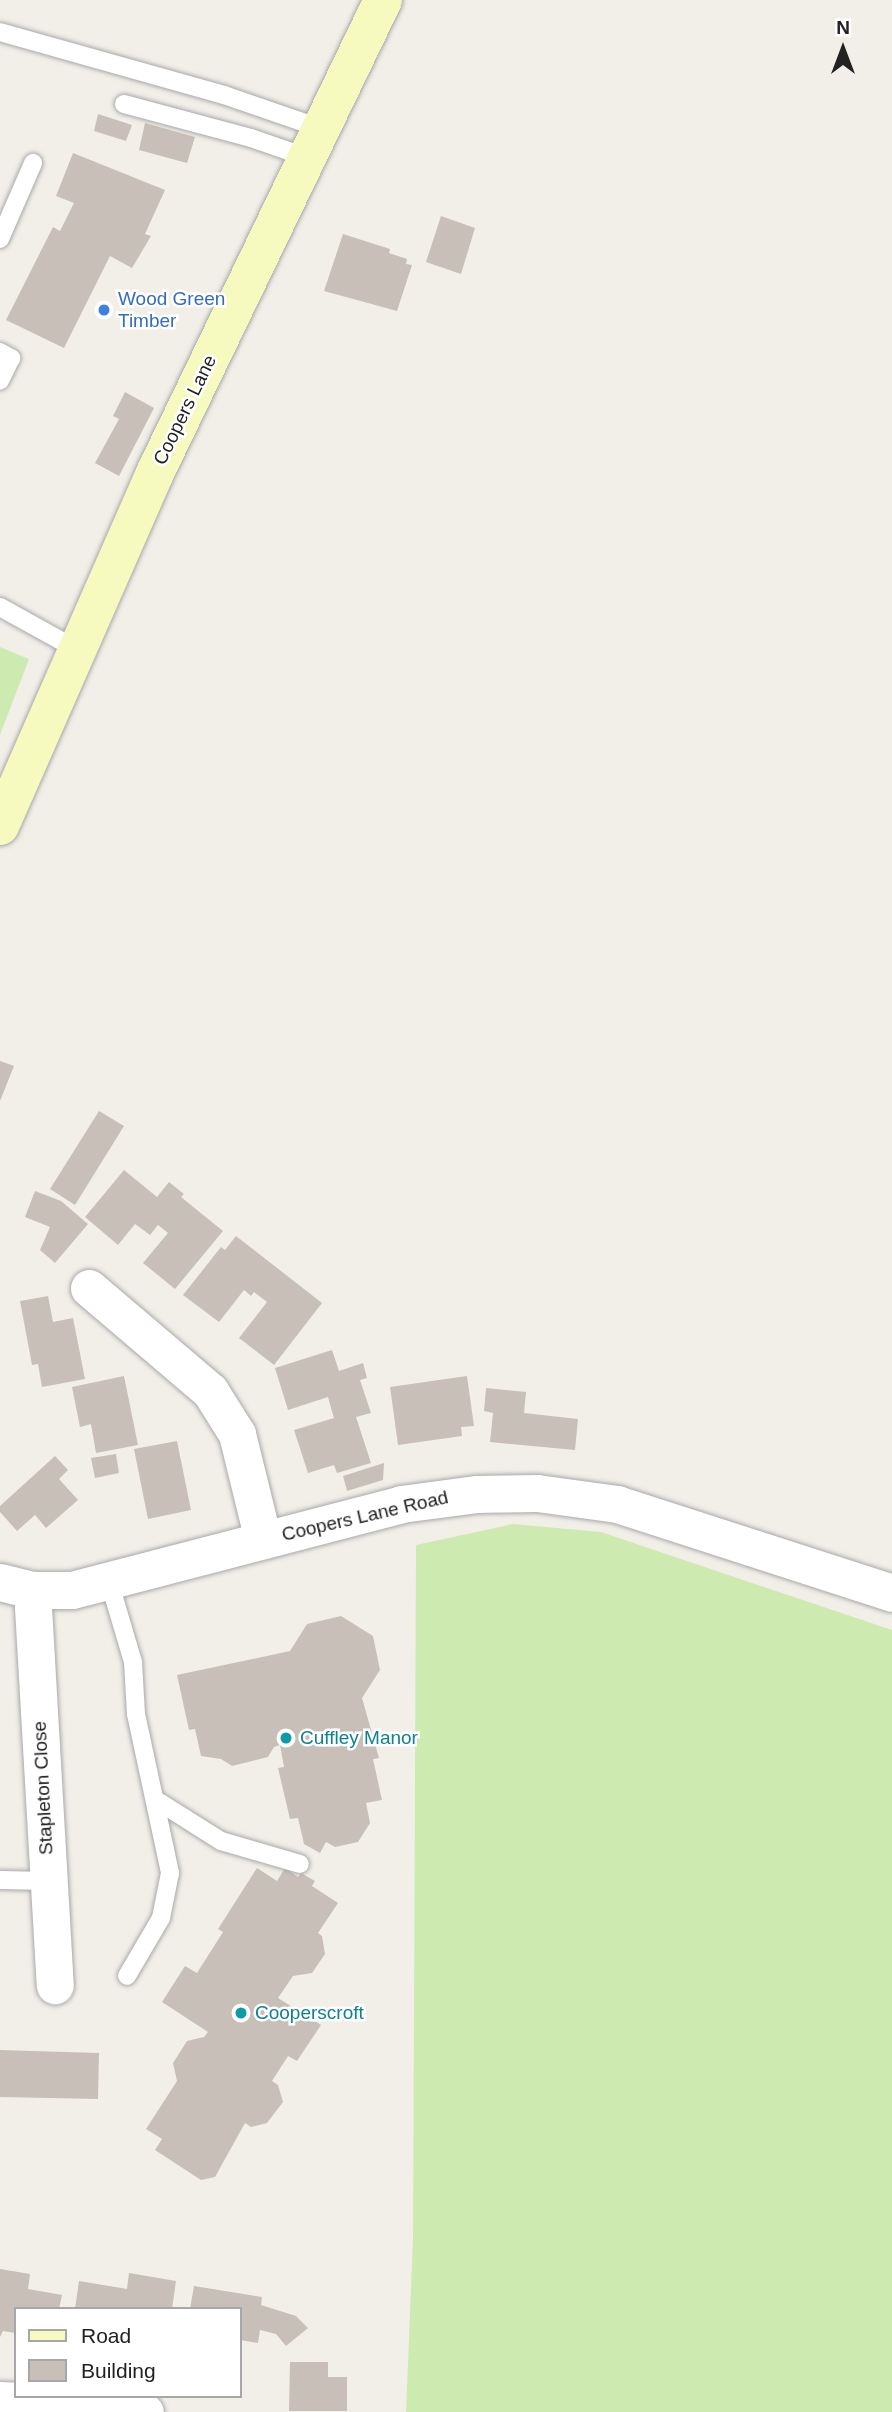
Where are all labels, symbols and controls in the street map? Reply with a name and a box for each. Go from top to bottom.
north arrow [808,14,878,84]
text: N [836,17,850,38]
place label: Wood Green Timber [118,288,225,332]
marker: Wood Green Timber [96,302,112,318]
street label: Coopers Lane [149,351,221,469]
street label: Coopers Lane Road [280,1486,450,1546]
street label: Stapleton Close [28,1720,58,1856]
place label: Cuffley Manor [300,1727,418,1749]
marker: Cuffley Manor [278,1730,294,1746]
place label: Cooperscroft [255,2002,364,2024]
marker: Cooperscroft [233,2005,249,2021]
legend [14,2307,242,2398]
text: Road [81,2324,131,2347]
text: Building [81,2359,156,2382]

